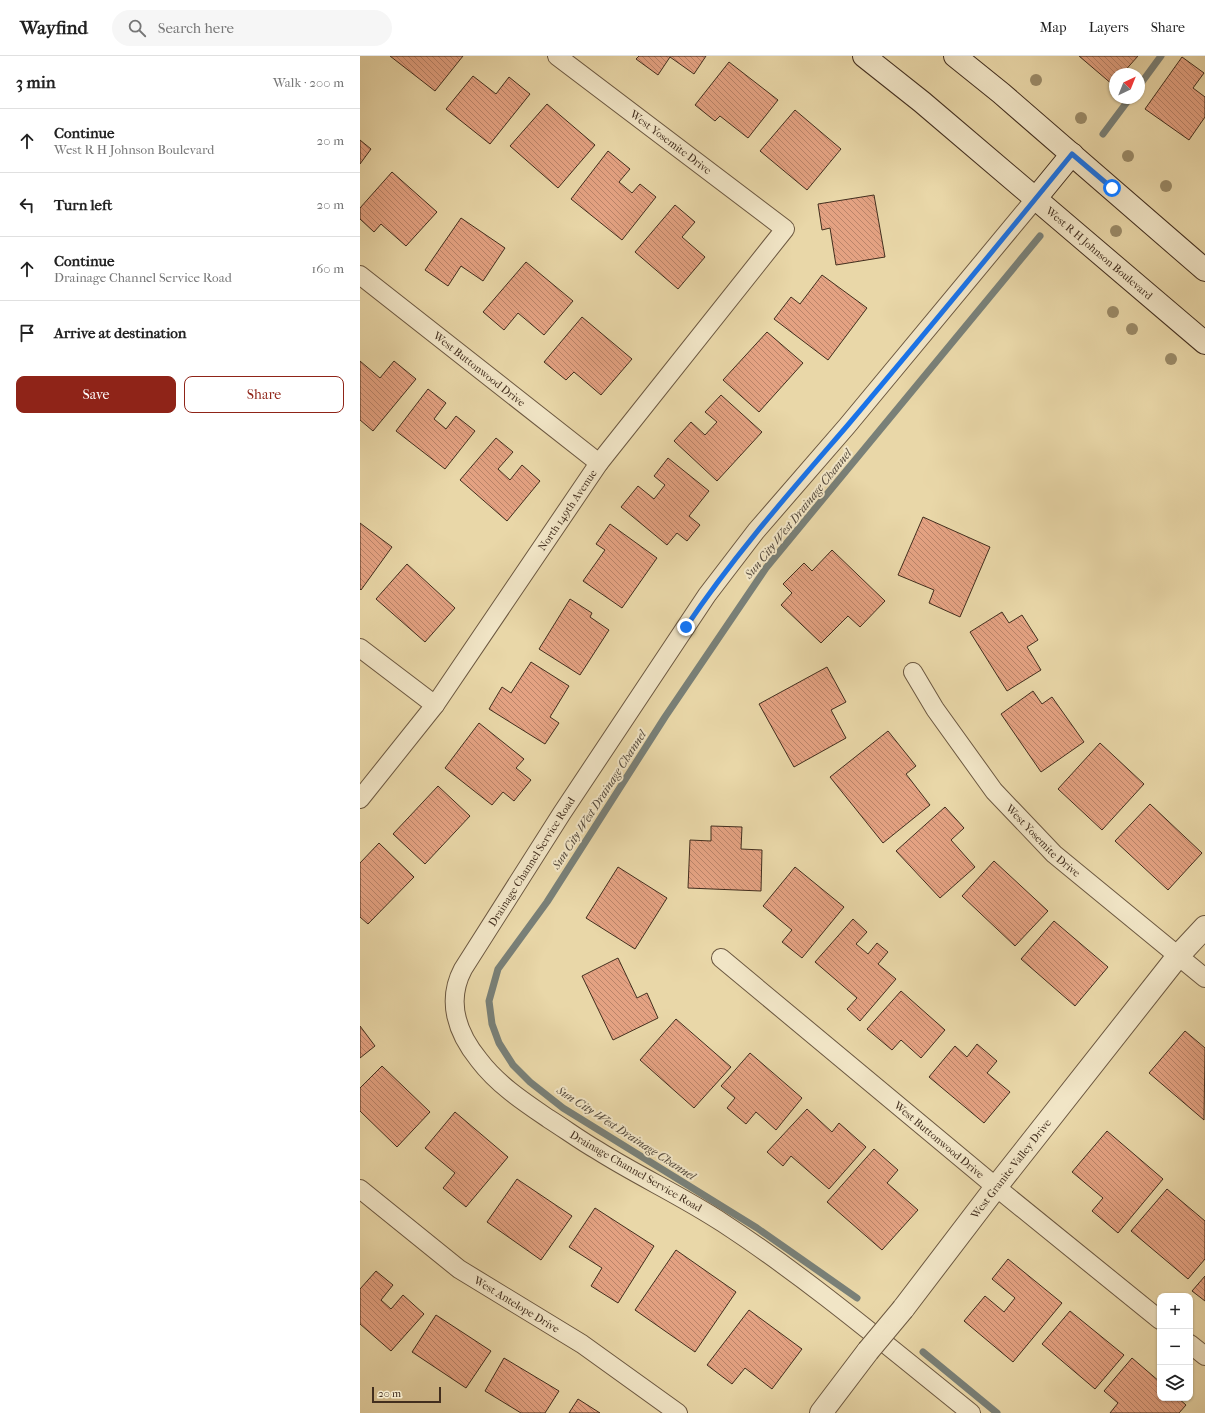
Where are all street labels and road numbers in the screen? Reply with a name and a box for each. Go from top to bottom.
street label: West Yosemite Drive [627,107,714,178]
street label: West R H Johnson Boulevard [1042,204,1156,303]
street label: West Buttonwood Drive [430,329,528,410]
street label: North 149th Avenue [536,467,600,553]
street label: Drainage Channel Service Road [486,794,578,929]
street label: West Yosemite Drive [1003,801,1083,880]
street label: West Buttonwood Drive [890,1098,987,1182]
street label: West Granite Valley Drive [968,1116,1054,1222]
street label: Drainage Channel Service Road [567,1128,705,1215]
street label: West Antelope Drive [471,1273,562,1336]

